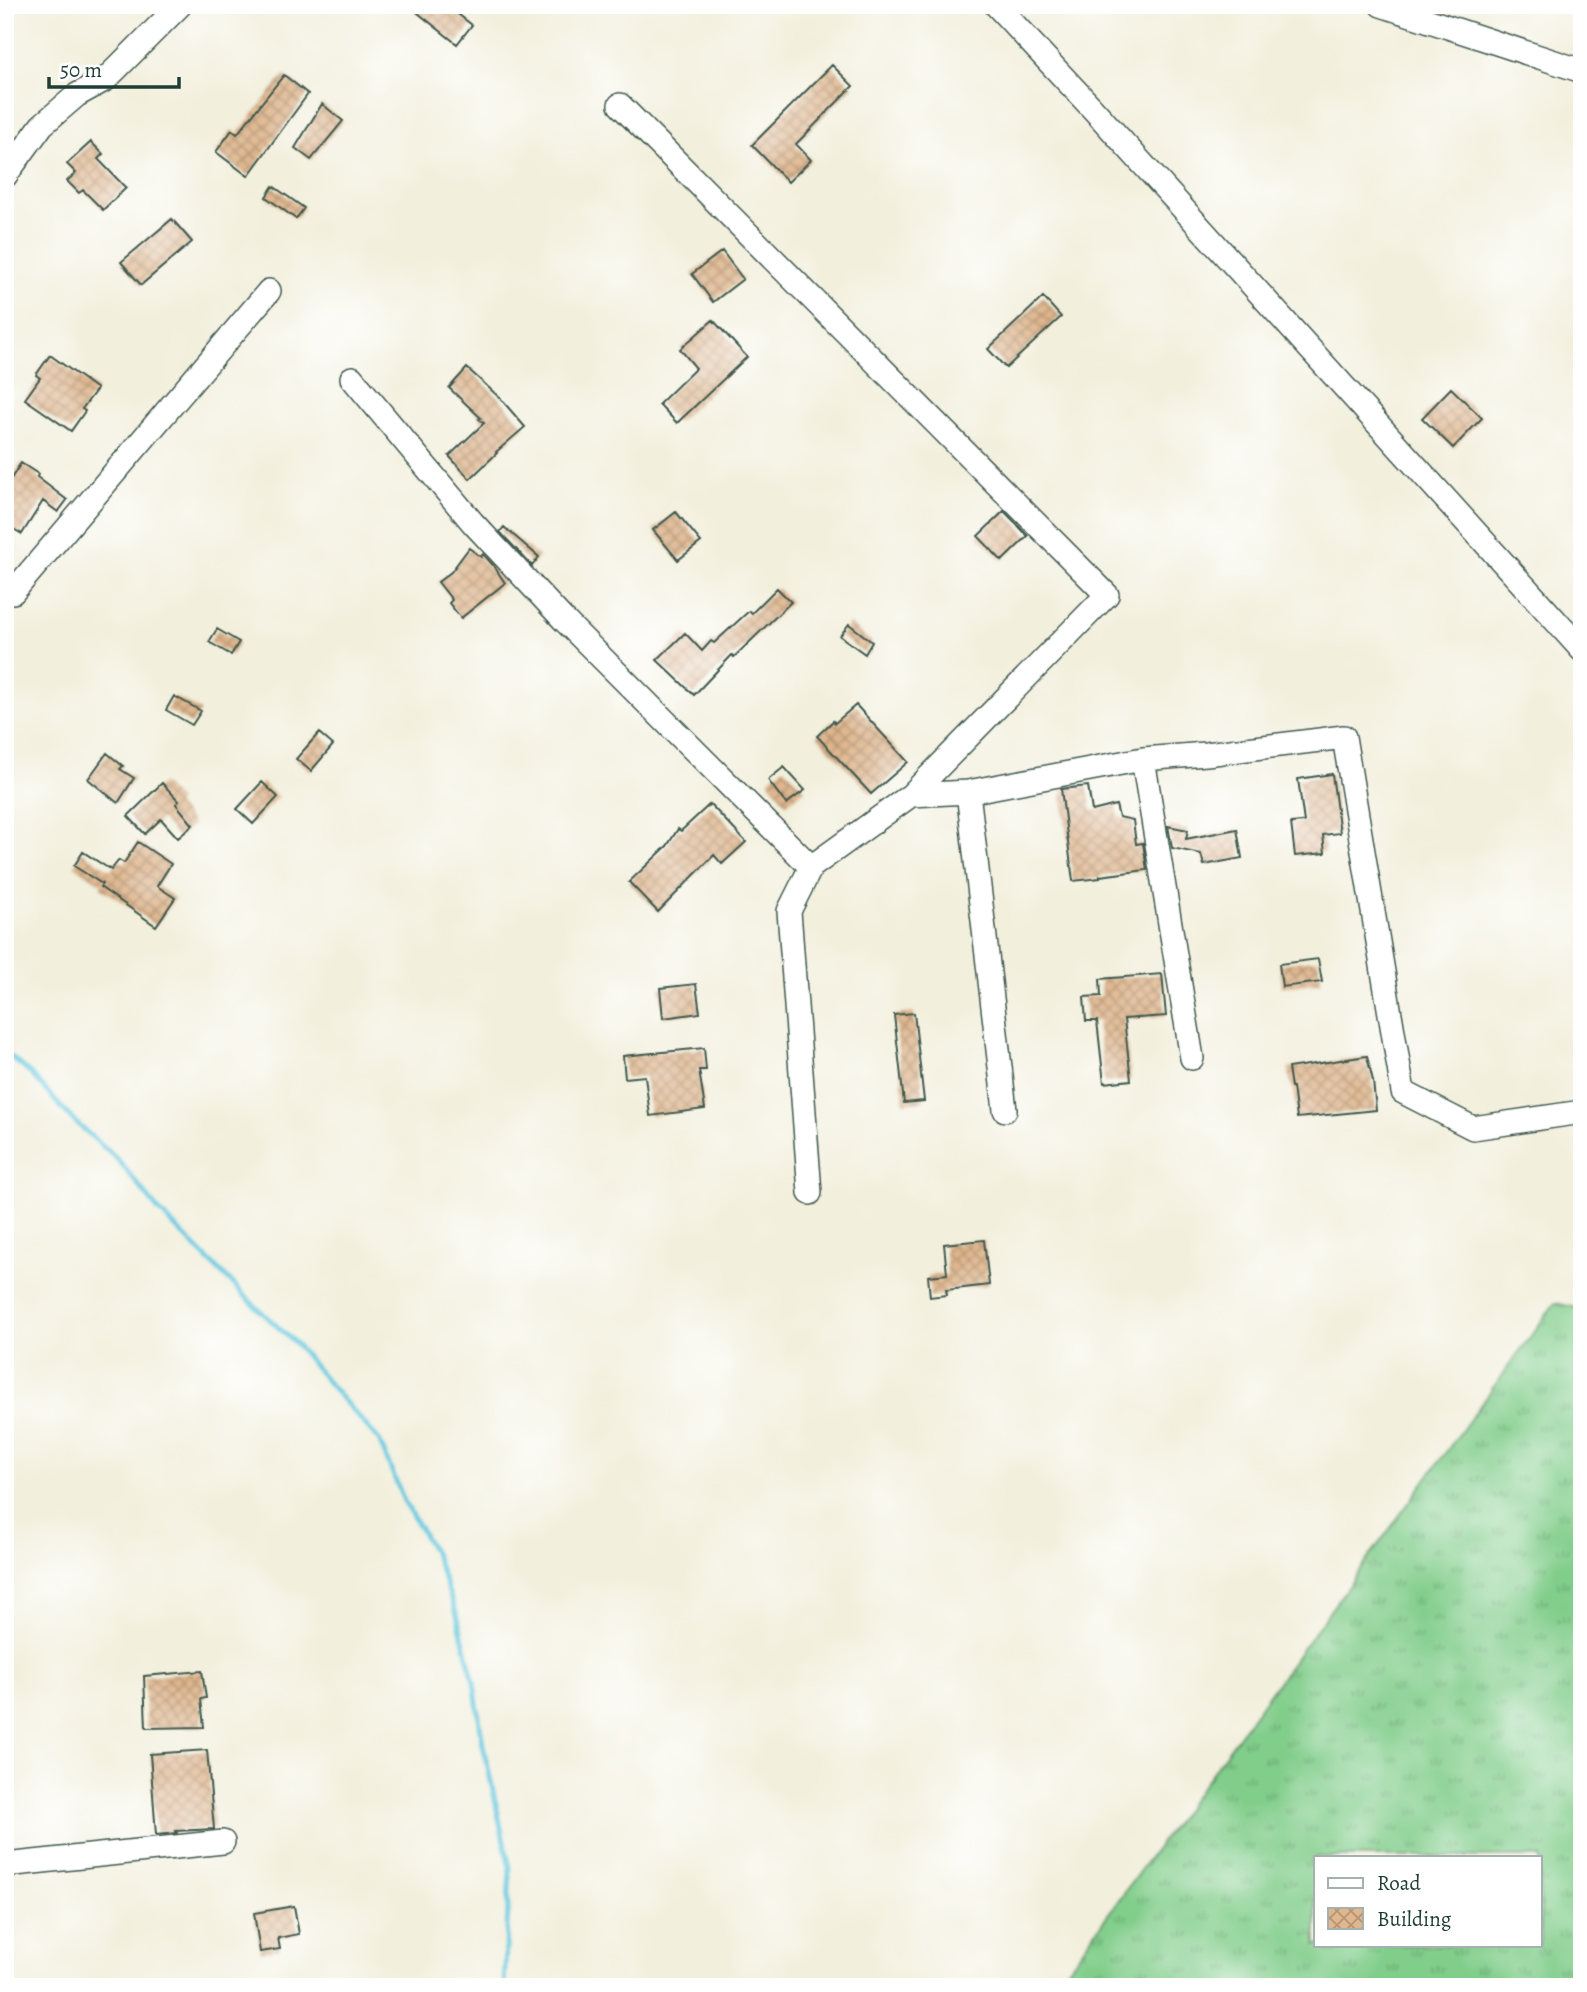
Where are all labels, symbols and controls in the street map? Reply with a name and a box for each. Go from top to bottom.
scale bar [49,46,178,90]
text: 50 m [60,56,102,84]
legend [1314,1856,1542,1946]
text: Road [1377,1869,1421,1897]
text: Building [1377,1905,1452,1933]

